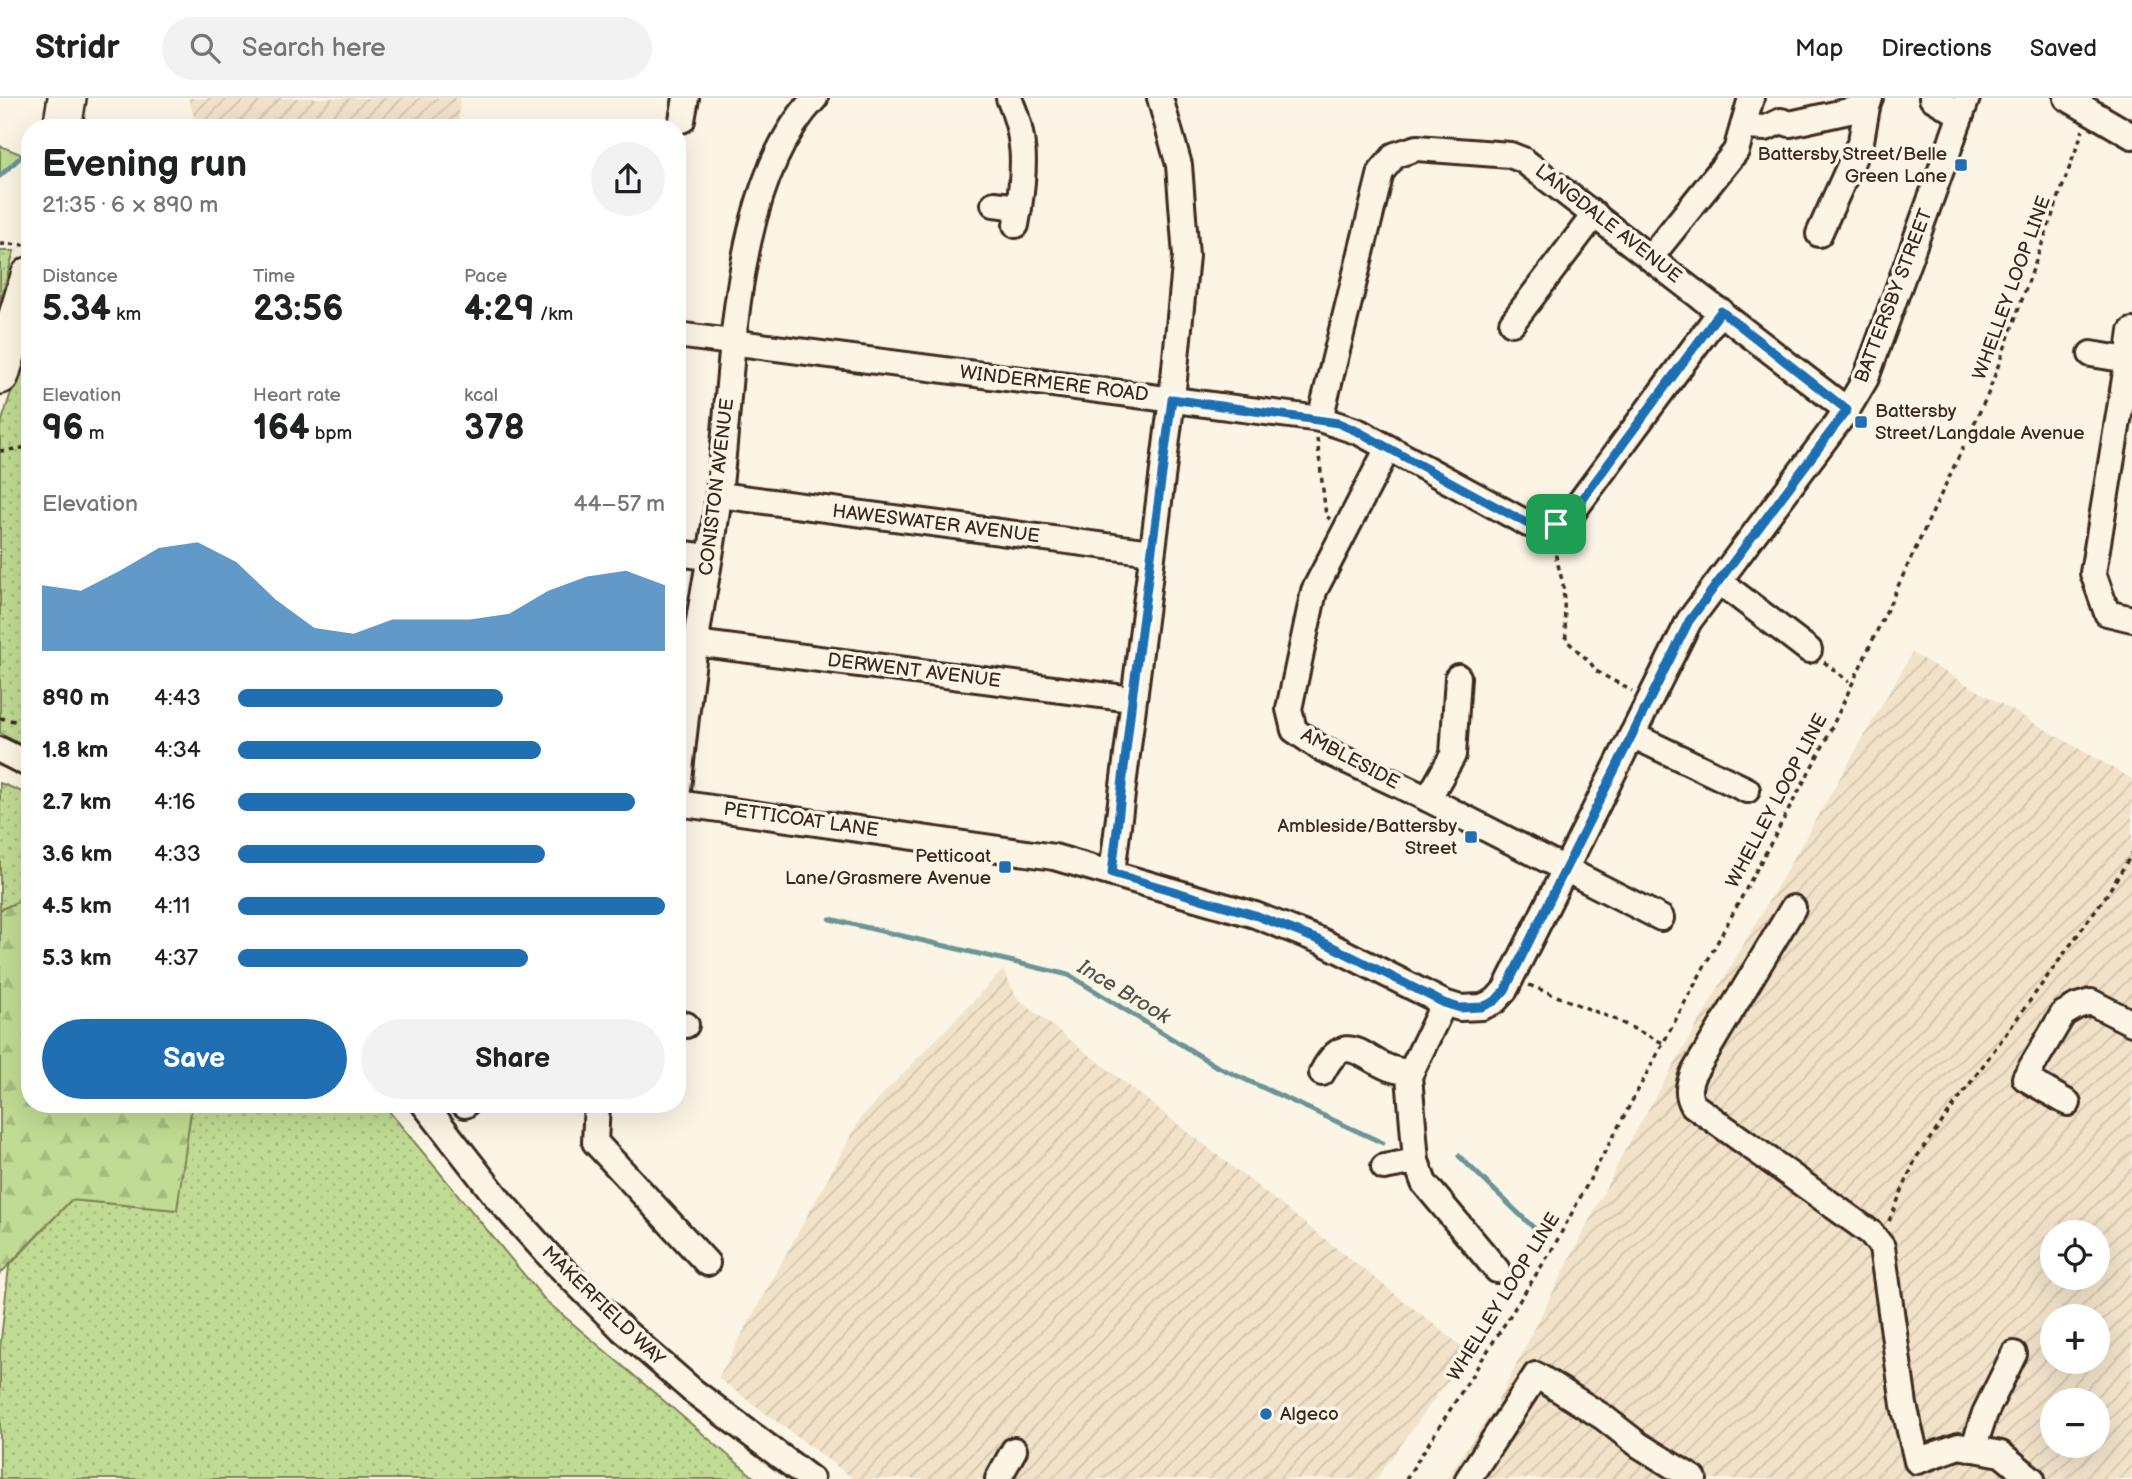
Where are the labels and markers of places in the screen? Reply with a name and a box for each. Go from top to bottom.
place label: Battersby Street/Belle Green Lane [1757,143,1947,188]
marker: Battersby Street/Belle Green Lane [1953,157,1969,173]
place label: Battersby Street/Langdale Avenue [1875,400,2085,445]
marker: Battersby Street/Langdale Avenue [1853,414,1869,430]
pin [1526,494,1586,554]
place label: Ambleside/Battersby Street [1277,815,1457,860]
marker: Ambleside/Battersby Street [1463,829,1479,845]
place label: Petticoat Lane/Grasmere Avenue [785,845,991,890]
marker: Petticoat Lane/Grasmere Avenue [997,859,1013,875]
place label: Algeco [1280,1403,1339,1426]
marker: Algeco [1258,1406,1274,1422]

